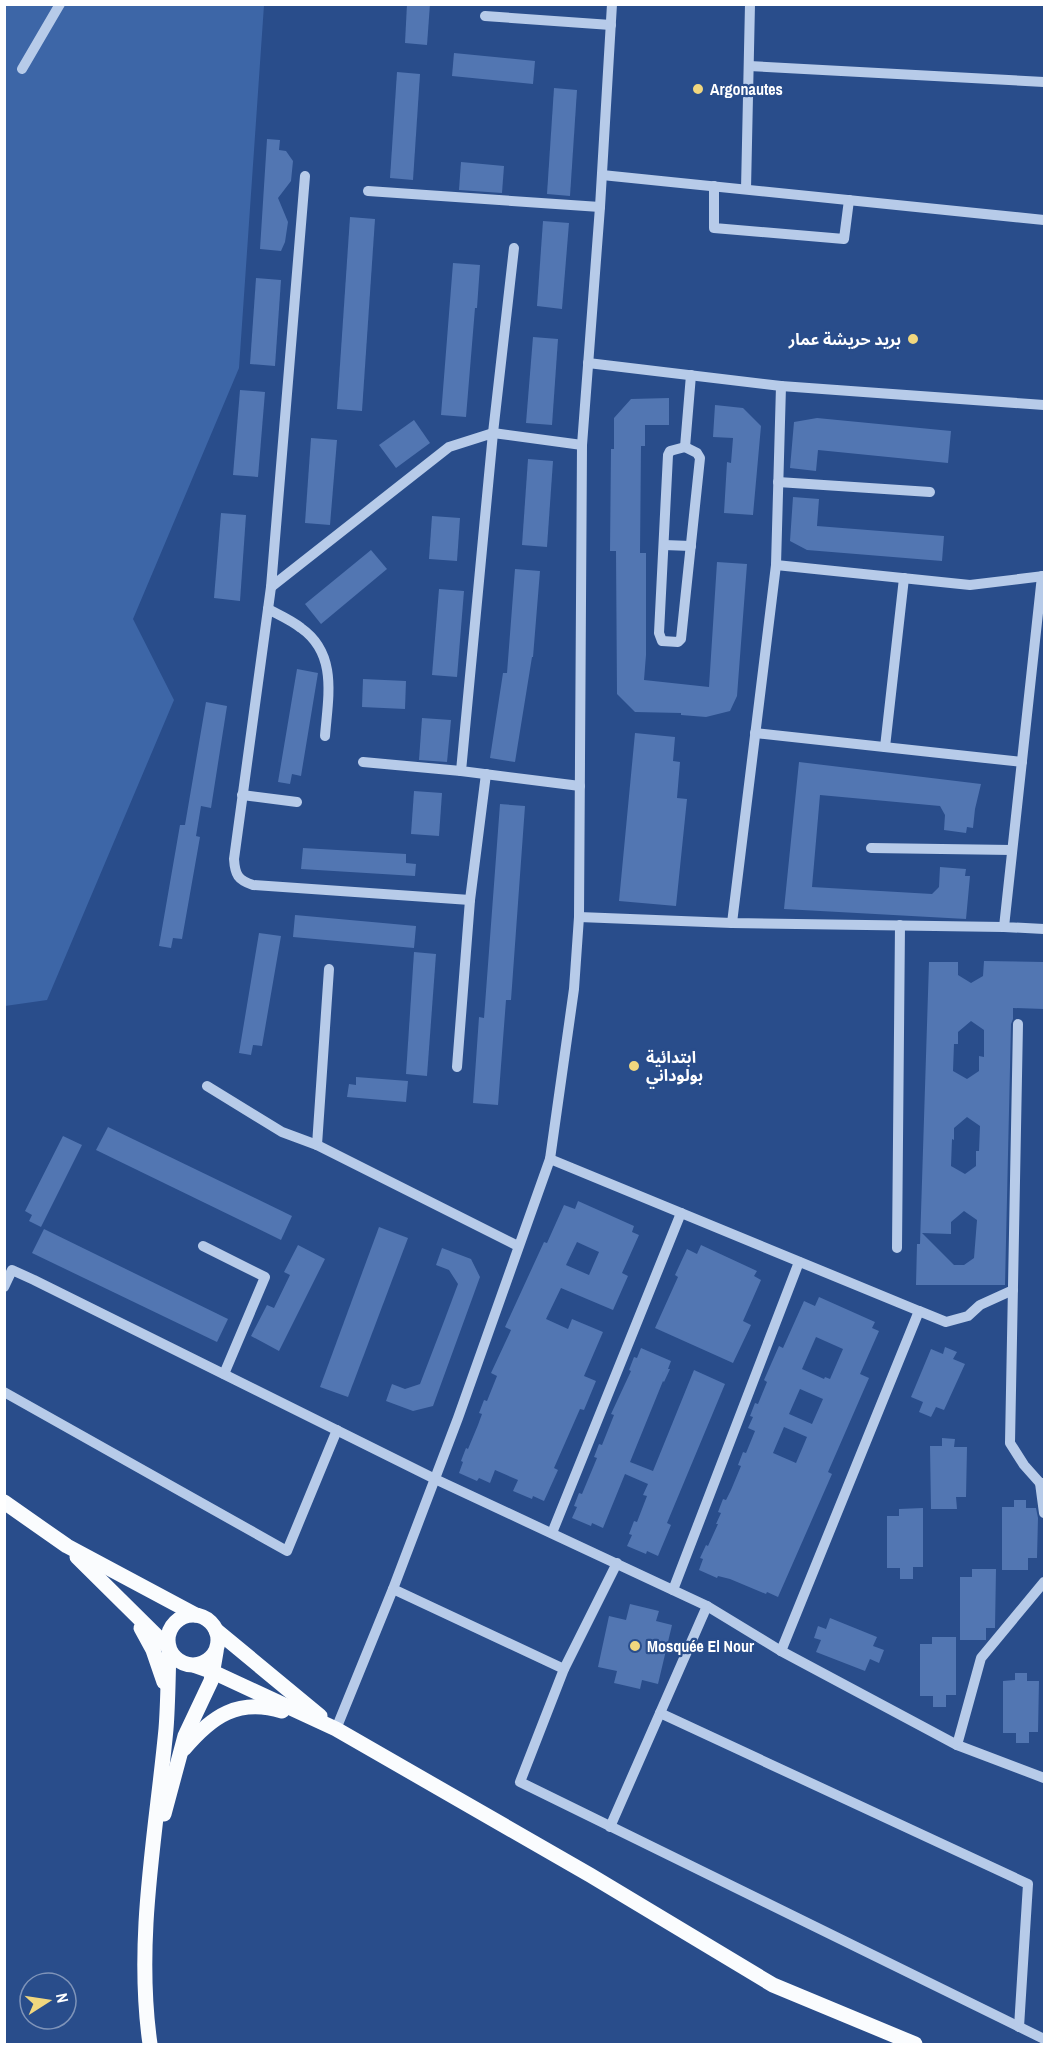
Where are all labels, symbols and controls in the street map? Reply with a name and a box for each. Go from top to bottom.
place label: Argonautes [710,78,783,100]
marker: Argonautes [691,82,705,96]
place label: بريد حريشة عمار [788,328,901,350]
marker: بريد حريشة عمار [906,332,920,346]
place label: ابتدائية بولوداني [646,1046,703,1089]
marker: ابتدائية بولوداني [627,1059,641,1073]
place label: Mosquée El Nour [647,1635,755,1657]
marker: Mosquée El Nour [628,1639,642,1653]
north arrow [18,1971,78,2031]
text: N [51,1991,74,2005]

